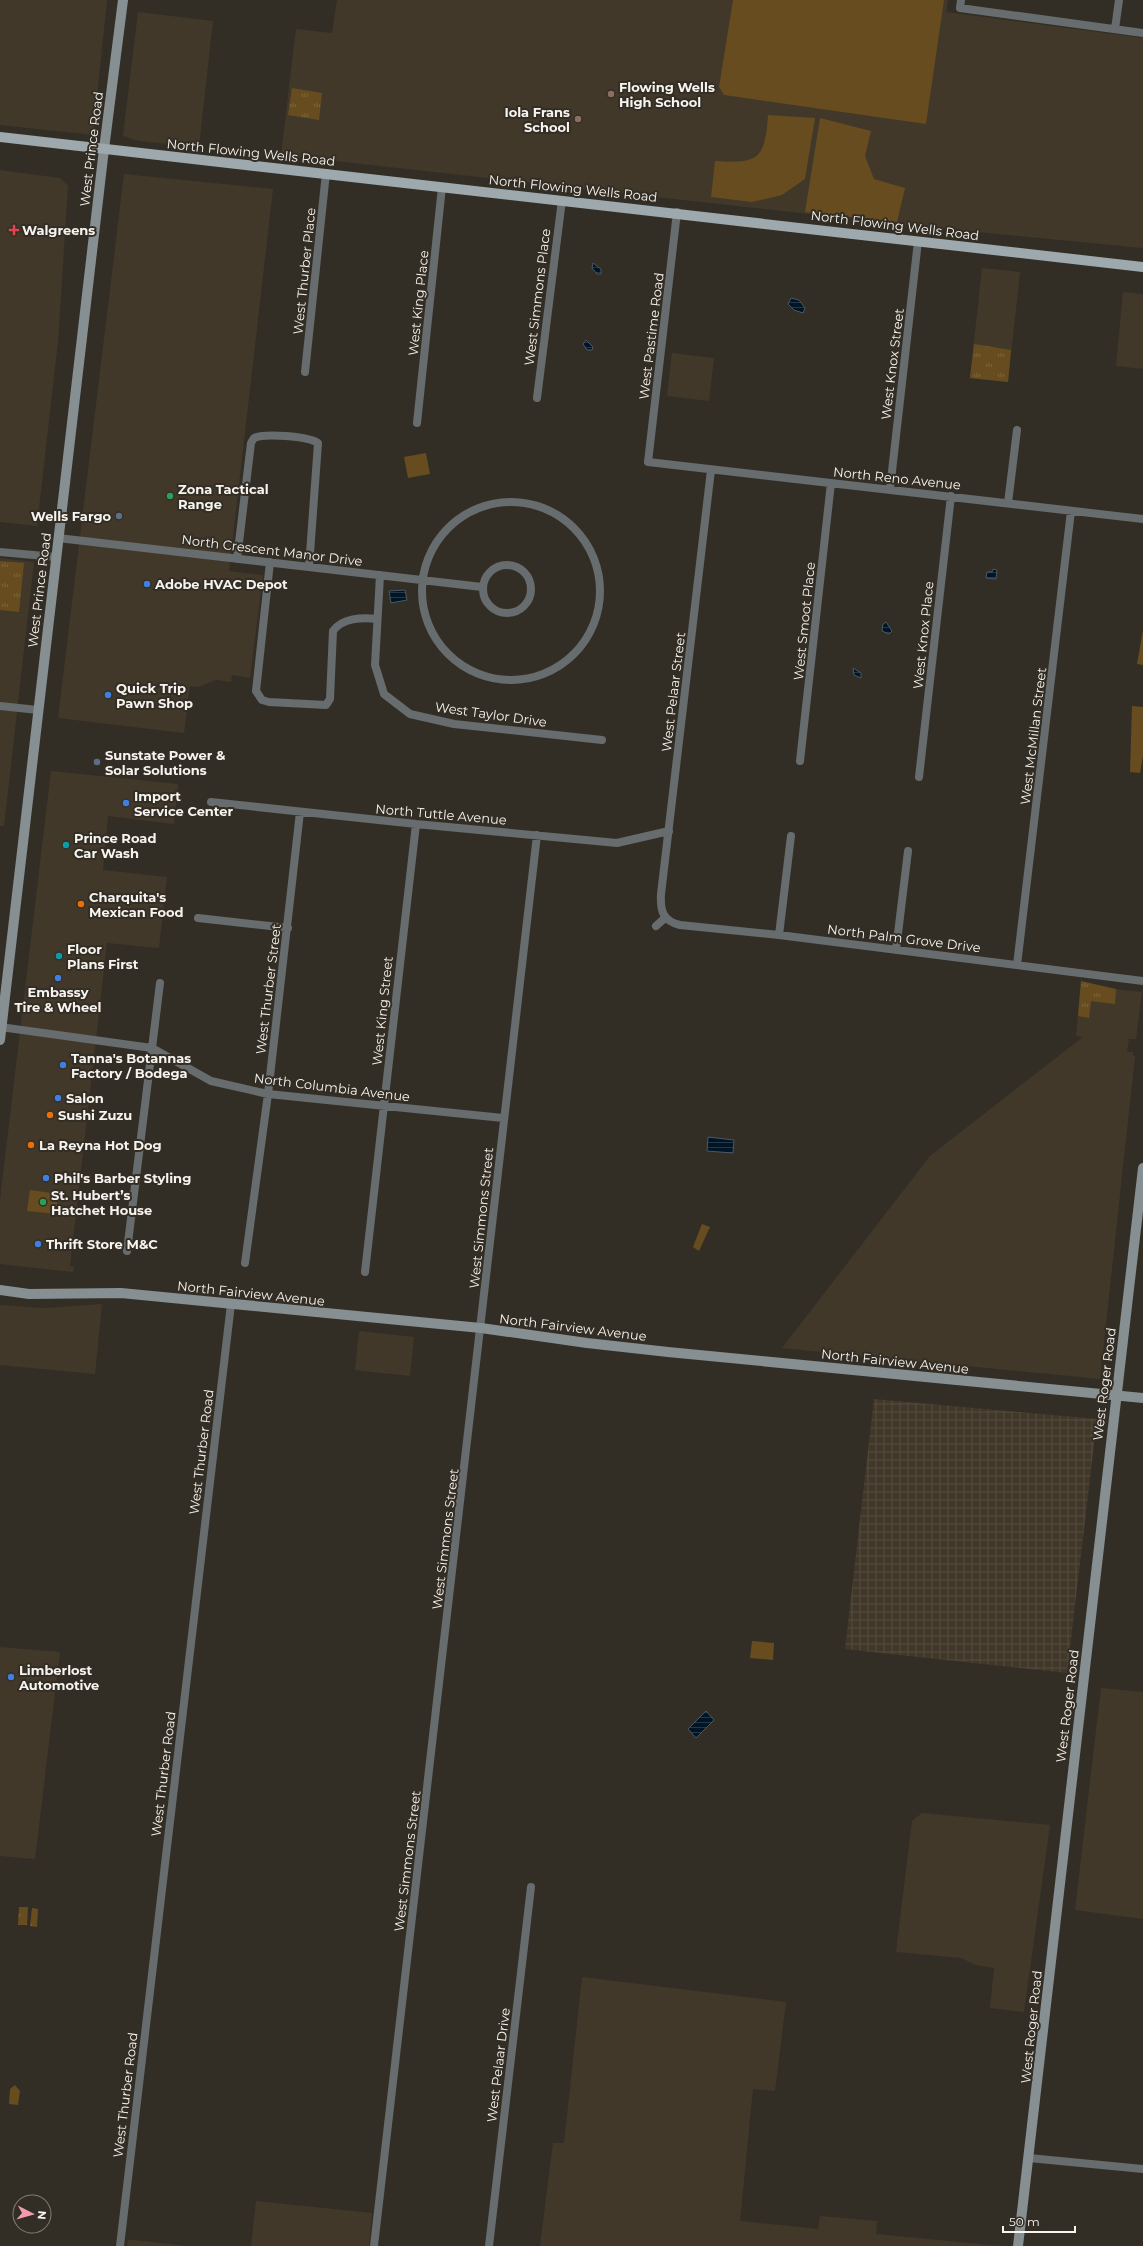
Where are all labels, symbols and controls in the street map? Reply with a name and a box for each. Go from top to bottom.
place label: Flowing Wells High School [619,79,715,110]
marker: Flowing Wells High School [606,89,616,99]
street label: West Prince Road [76,91,106,207]
place label: Iola Frans School [504,104,570,135]
marker: Iola Frans School [573,114,583,124]
street label: North Flowing Wells Road [166,135,336,169]
street label: North Flowing Wells Road [488,171,658,205]
street label: West Thurber Place [289,207,319,335]
street label: North Flowing Wells Road [810,207,980,243]
place label: Walgreens [22,222,95,238]
marker: Walgreens [9,225,19,235]
street label: West Simmons Place [521,227,553,366]
street label: West King Place [405,249,432,357]
street label: West Pastime Road [635,272,667,400]
street label: West Knox Street [877,307,907,421]
street label: North Reno Avenue [832,463,962,493]
place label: Zona Tactical Range [178,481,269,512]
marker: Zona Tactical Range [165,491,175,501]
place label: Wells Fargo [31,508,111,524]
marker: Wells Fargo [114,511,124,521]
street label: North Crescent Manor Drive [181,531,364,569]
street label: West Prince Road [24,532,54,648]
street label: West Smoot Place [790,561,818,681]
place label: Adobe HVAC Depot [154,576,288,592]
marker: Adobe HVAC Depot [142,579,152,589]
street label: West Knox Place [909,580,937,690]
street label: West Pelaar Street [658,631,688,753]
street label: West McMillan Street [1017,666,1049,806]
place label: Quick Trip Pawn Shop [116,680,193,711]
marker: Quick Trip Pawn Shop [103,690,113,700]
street label: West Taylor Drive [434,698,548,730]
place label: Sunstate Power & Solar Solutions [105,747,226,778]
marker: Sunstate Power & Solar Solutions [92,757,102,767]
place label: Import Service Center [134,788,233,819]
marker: Import Service Center [121,798,131,808]
street label: North Tuttle Avenue [375,800,507,828]
place label: Prince Road Car Wash [74,830,156,861]
marker: Prince Road Car Wash [61,840,71,850]
place label: Charquita's Mexican Food [89,889,184,920]
marker: Charquita's Mexican Food [76,899,86,909]
street label: North Palm Grove Drive [826,921,982,955]
street label: West Thurber Street [252,923,284,1055]
place label: Floor Plans First [67,941,139,972]
marker: Floor Plans First [54,951,64,961]
street label: West King Street [368,956,396,1066]
marker: Embassy Tire & Wheel [53,973,63,983]
place label: Embassy Tire & Wheel [15,984,101,1015]
place label: Tanna's Botannas Factory / Bodega [71,1050,191,1081]
marker: Tanna's Botannas Factory / Bodega [58,1060,68,1070]
street label: North Columbia Avenue [253,1069,411,1105]
place label: Salon [66,1090,104,1106]
marker: Salon [53,1093,63,1103]
place label: Sushi Zuzu [58,1107,132,1123]
marker: Sushi Zuzu [45,1110,55,1120]
place label: La Reyna Hot Dog [39,1137,162,1153]
marker: La Reyna Hot Dog [26,1140,36,1150]
street label: West Simmons Street [466,1147,496,1289]
place label: Phil's Barber Styling [54,1170,191,1186]
marker: Phil's Barber Styling [41,1173,51,1183]
place label: St. Hubert’s Hatchet House [51,1187,152,1218]
marker: St. Hubert’s Hatchet House [38,1197,48,1207]
place label: Thrift Store M&C [46,1236,158,1252]
marker: Thrift Store M&C [33,1239,43,1249]
street label: North Fairview Avenue [176,1277,326,1309]
street label: North Fairview Avenue [498,1310,648,1344]
street label: West Roger Road [1089,1327,1119,1441]
street label: North Fairview Avenue [820,1345,970,1377]
street label: West Thurber Road [185,1389,217,1515]
street label: West Simmons Street [428,1468,462,1610]
street label: West Roger Road [1052,1649,1082,1763]
place label: Limberlost Automotive [18,1662,99,1693]
marker: Limberlost Automotive [6,1672,16,1682]
street label: West Thurber Road [147,1711,179,1837]
street label: West Simmons Street [390,1790,424,1932]
street label: West Roger Road [1017,1970,1045,2084]
street label: West Pelaar Drive [483,2007,513,2123]
street label: West Thurber Road [109,2032,141,2158]
north arrow [12,2194,52,2234]
scale bar [1003,2208,1075,2234]
text: N [35,2210,49,2220]
text: 50 m [1009,2214,1040,2229]

